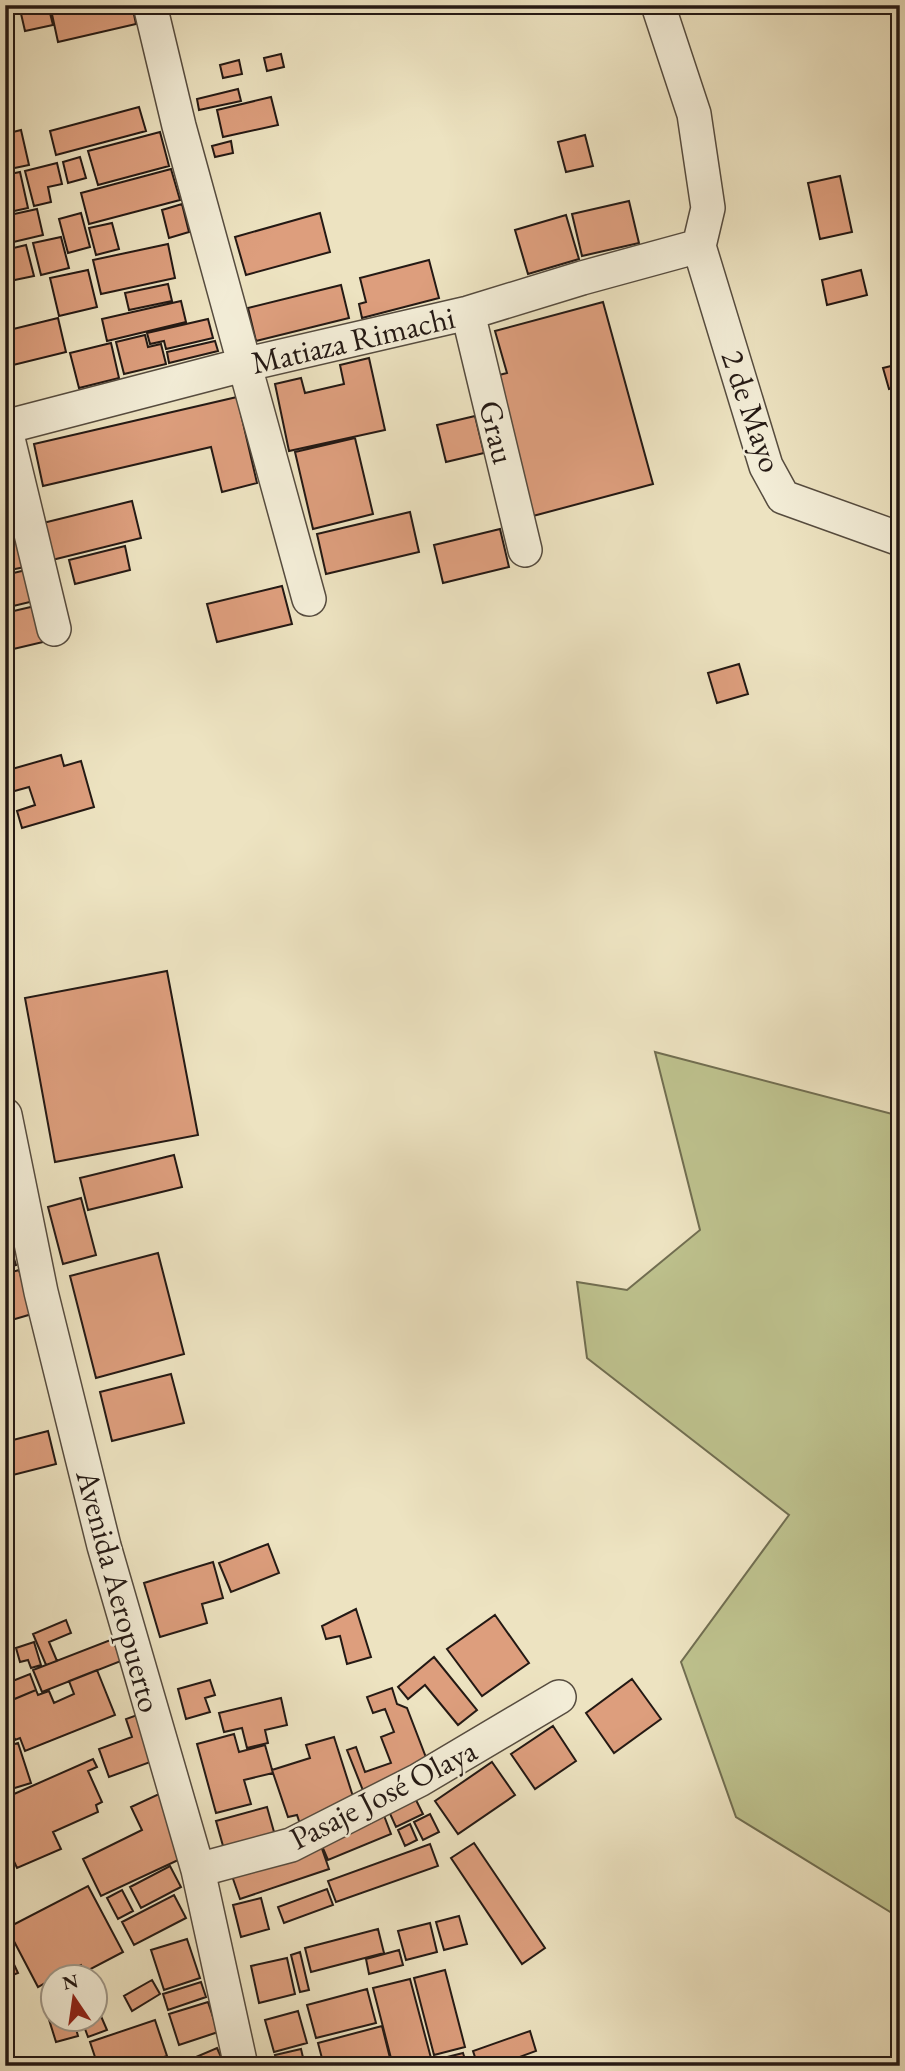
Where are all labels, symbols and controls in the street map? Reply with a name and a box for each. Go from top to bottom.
street label: Matiaza Rimachi [247,296,459,384]
street label: 2 de Mayo [712,344,792,478]
street label: Grau [469,396,525,468]
street label: Avenida Aeropuerto [66,1464,172,1717]
street label: Pasaje José Olaya [282,1729,484,1859]
north arrow [38,1962,108,2032]
text: N [60,1968,81,1996]

